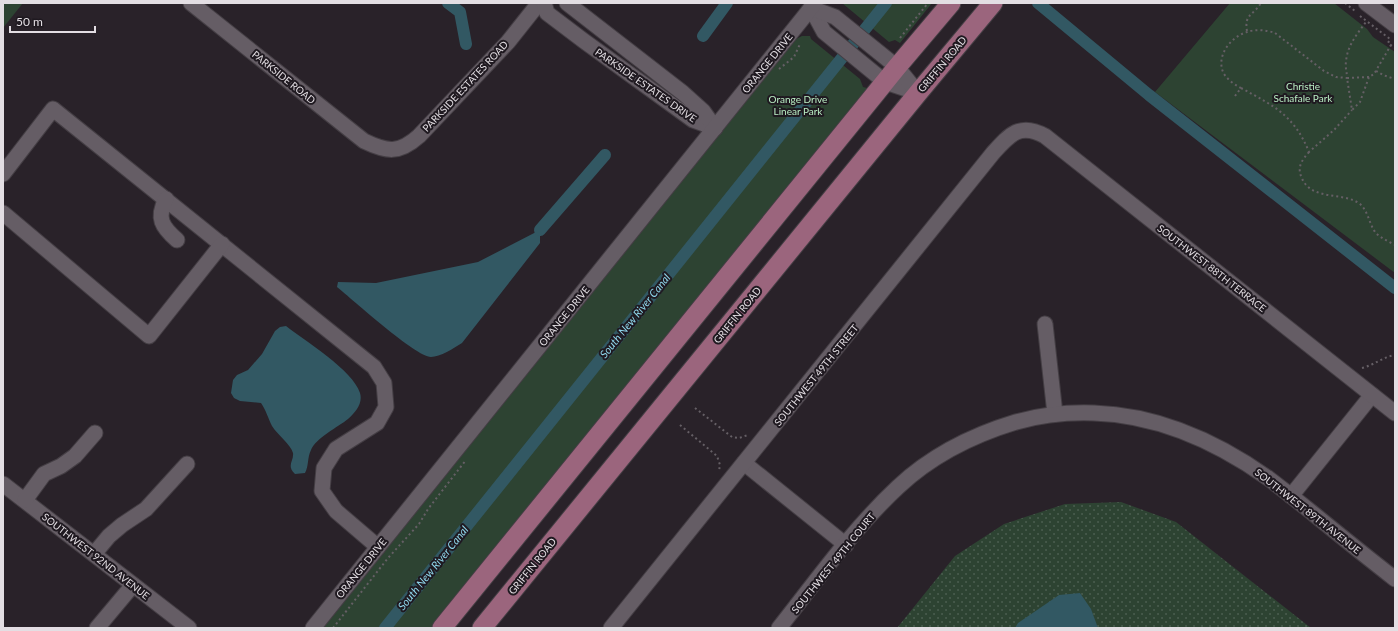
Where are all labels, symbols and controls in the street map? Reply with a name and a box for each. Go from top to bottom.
scale bar [10,8,95,34]
text: 50 m [16,14,43,29]
street label: ORANGE DRIVE [739,30,795,95]
street label: GRIFFIN ROAD [915,33,969,94]
street label: PARKSIDE ESTATES ROAD [420,38,511,134]
street label: PARKSIDE ESTATES DRIVE [593,45,699,125]
street label: PARKSIDE ROAD [250,48,318,106]
park label: Christie Schafale Park [1274,80,1333,104]
park label: Orange Drive Linear Park [769,93,827,117]
street label: SOUTHWEST 88TH TERRACE [1155,222,1269,314]
water label: South New River Canal [597,271,673,360]
street label: ORANGE DRIVE [536,283,592,348]
street label: GRIFFIN ROAD [711,284,764,346]
street label: SOUTHWEST 49TH STREET [771,322,861,428]
street label: SOUTHWEST 89TH AVENUE [1253,466,1363,556]
street label: SOUTHWEST 92ND AVENUE [40,510,152,602]
street label: SOUTHWEST 49TH COURT [789,510,877,616]
water label: South New River Canal [395,523,471,612]
street label: ORANGE DRIVE [333,535,389,600]
street label: GRIFFIN ROAD [506,535,559,597]

